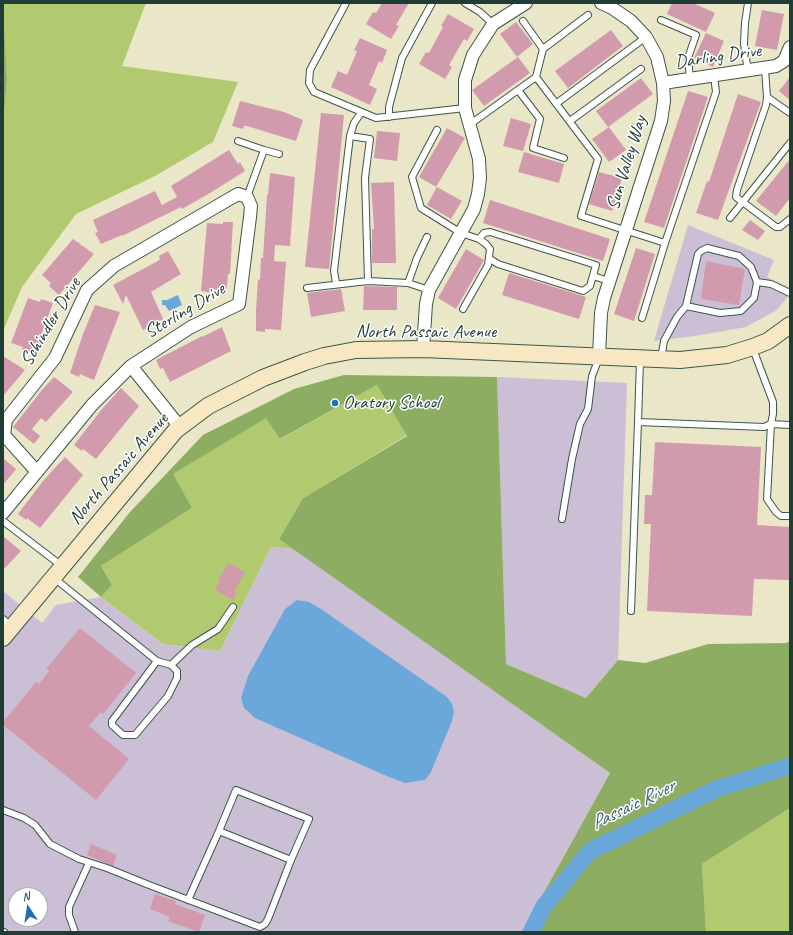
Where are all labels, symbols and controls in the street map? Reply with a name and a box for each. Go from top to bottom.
street label: Darling Drive [673,40,763,74]
street label: Sun Valley Way [602,113,652,213]
street label: Schindler Drive [16,274,86,370]
street label: Sterling Drive [141,278,229,344]
street label: North Passaic Avenue [356,321,496,343]
place label: Oratory School [343,392,439,414]
marker: Oratory School [330,398,340,408]
street label: North Passaic Avenue [64,409,174,529]
water label: Passaic River [587,775,679,835]
north arrow [8,887,48,927]
text: N [21,889,31,904]

